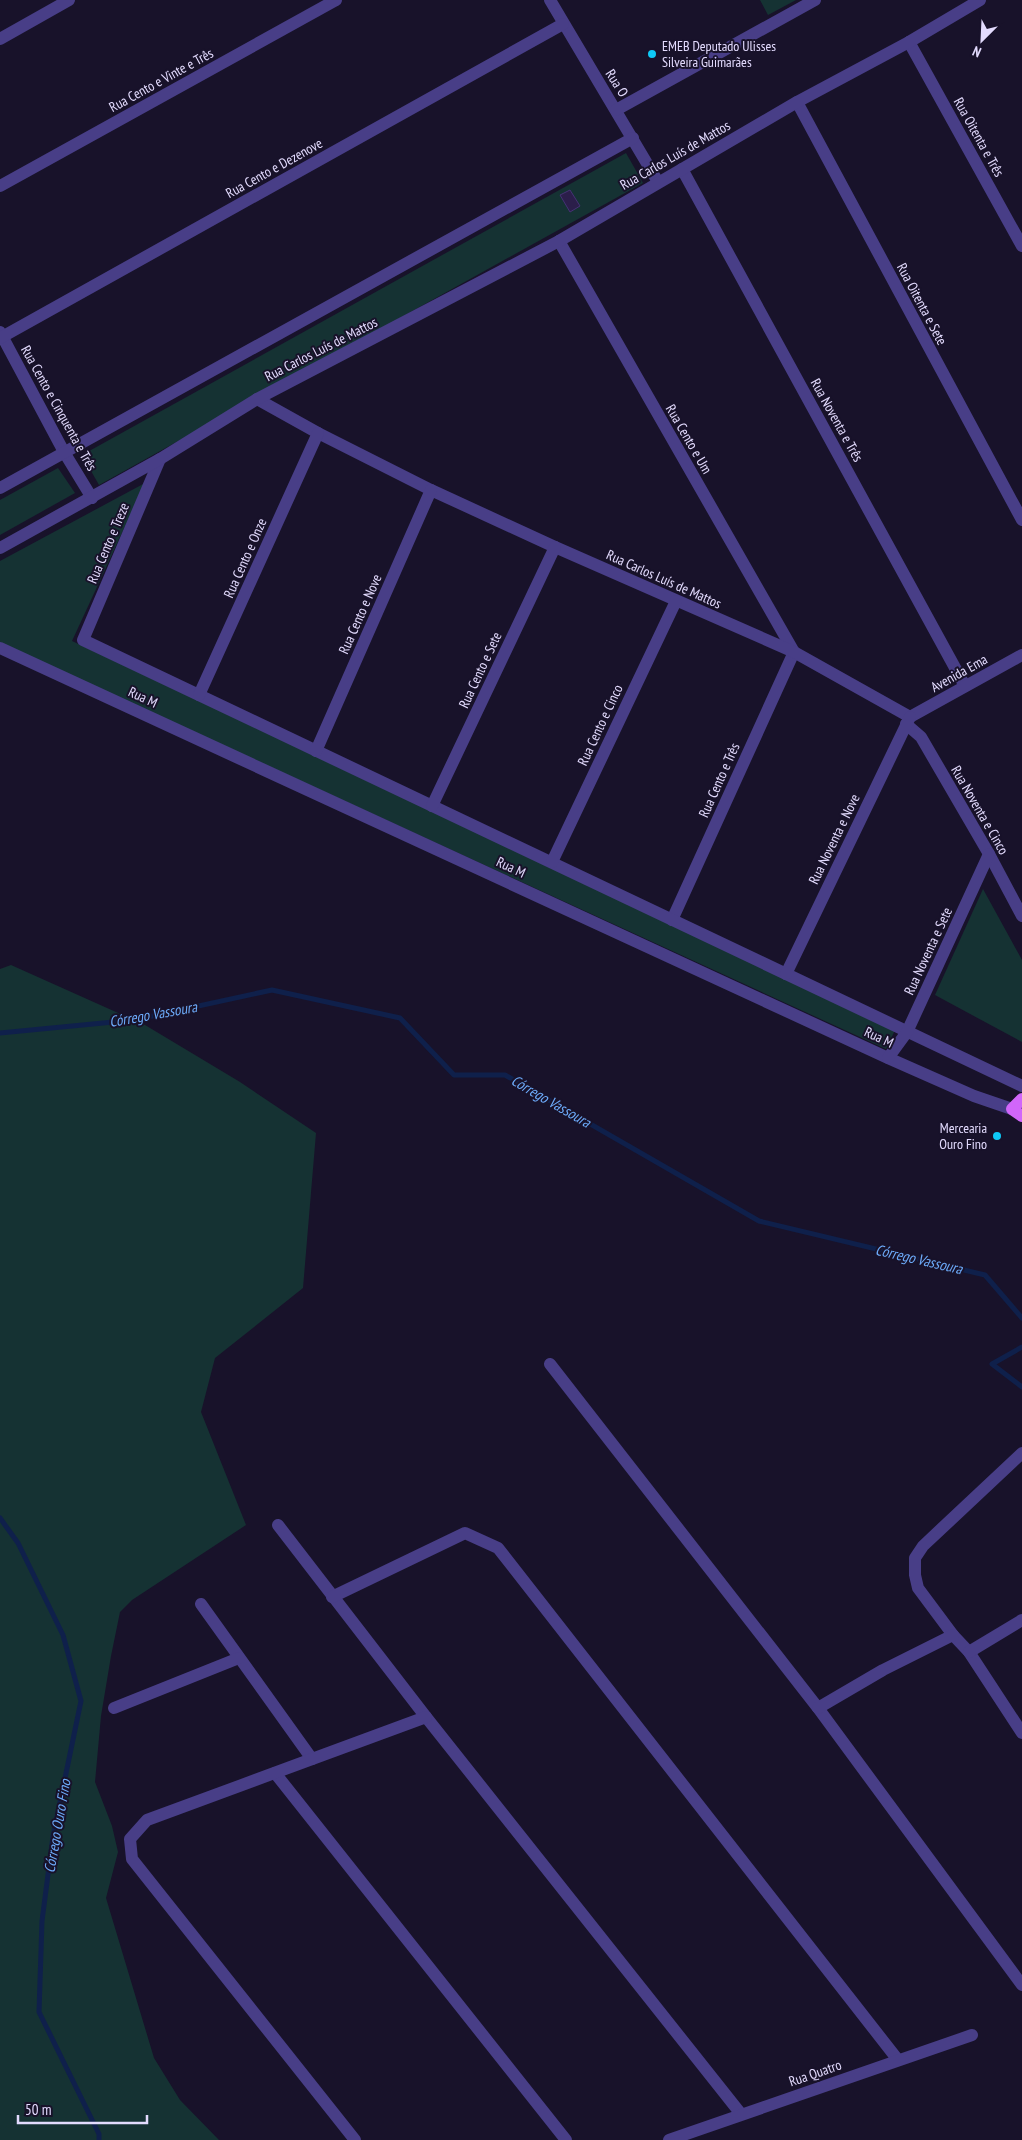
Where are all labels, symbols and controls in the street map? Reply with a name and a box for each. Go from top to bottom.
north arrow [957,15,1007,65]
place label: EMEB Deputado Ulisses Silveira Guimarães [662,37,776,71]
text: N [970,42,984,62]
street label: Rua Cento e Vinte e Três [106,44,217,116]
marker: EMEB Deputado Ulisses Silveira Guimarães [646,48,658,60]
street label: Rua O [602,66,632,100]
street label: Rua Oitenta e Três [950,94,1008,180]
street label: Rua Carlos Luís de Mattos [617,116,733,194]
street label: Rua Cento e Dezenove [223,134,326,202]
street label: Rua Oitenta e Sete [893,260,951,348]
street label: Rua Carlos Luís de Mattos [262,313,381,385]
street label: Rua Cento e Cinquenta e Três [17,342,101,474]
street label: Rua Noventa e Três [807,375,867,465]
street label: Rua Cento e Um [662,401,716,477]
street label: Rua Cento e Treze [83,500,133,586]
street label: Rua Cento e Onze [219,515,271,601]
street label: Rua Carlos Luís de Mattos [604,546,725,613]
street label: Rua Cento e Nove [334,571,386,657]
street label: Rua Cento e Sete [454,629,506,711]
street label: Avenida Ema [928,650,990,696]
street label: Rua M [125,682,161,712]
street label: Rua Cento e Cinco [573,682,627,768]
street label: Rua Cento e Três [695,740,744,820]
street label: Rua Noventa e Cinco [947,762,1013,858]
street label: Rua Noventa e Nove [804,791,864,887]
street label: Rua M [493,852,529,882]
street label: Rua Noventa e Sete [900,904,956,998]
water label: Córrego Vassoura [108,997,199,1031]
street label: Rua M [861,1022,897,1052]
water label: Córrego Vassoura [508,1071,595,1132]
place label: Mercearia Ouro Fino [939,1119,987,1153]
marker: Mercearia Ouro Fino [991,1130,1003,1142]
water label: Córrego Vassoura [874,1240,965,1278]
water label: Córrego Ouro Fino [39,1776,75,1874]
street label: Rua Quatro [786,2056,844,2090]
scale bar [18,2092,146,2124]
text: 50 m [25,2100,51,2119]

